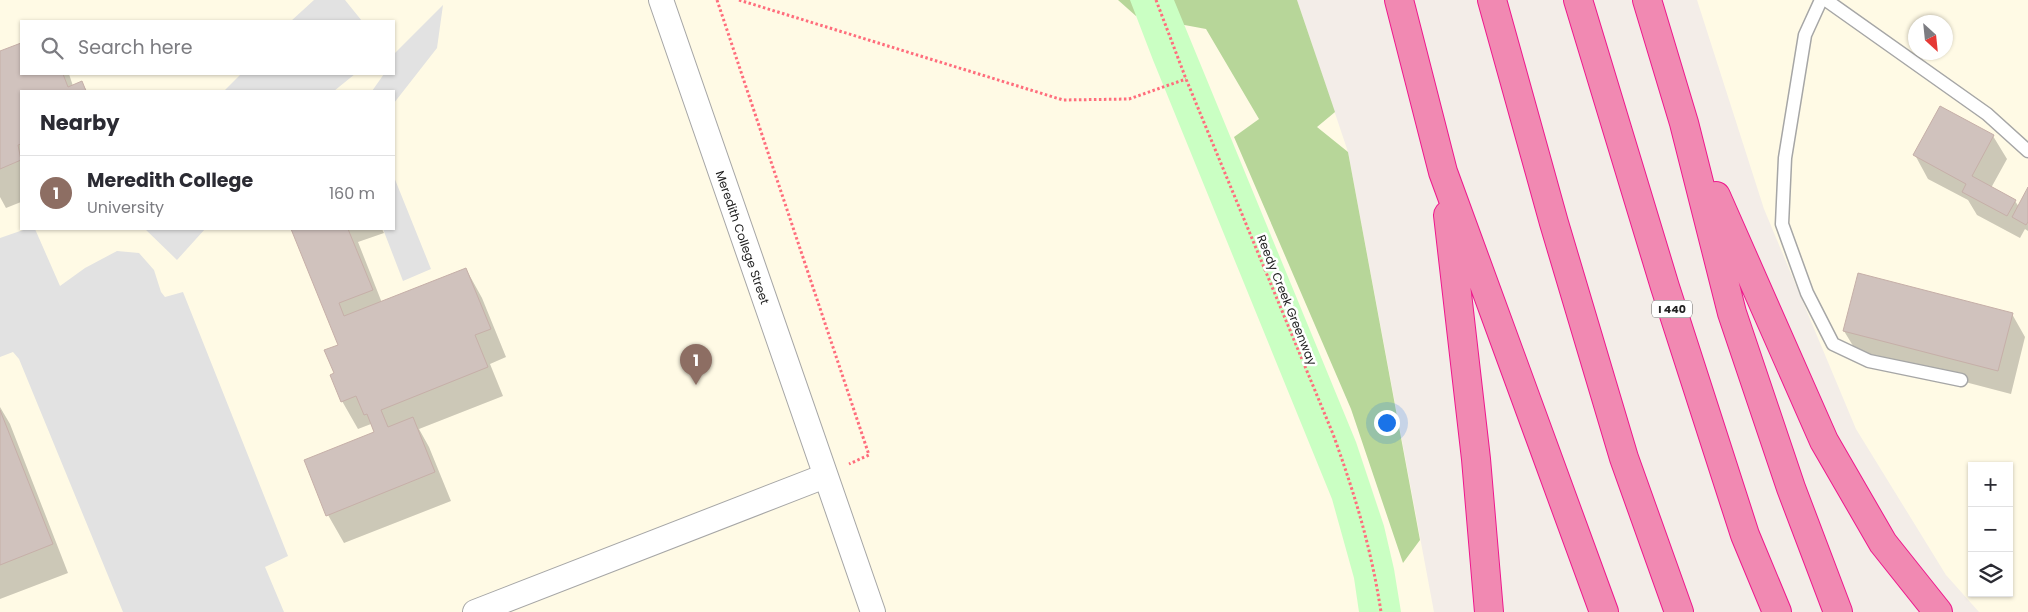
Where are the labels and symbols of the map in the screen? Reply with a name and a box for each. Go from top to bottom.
north arrow [1908,15,1953,60]
street label: Meredith College Street [712,168,774,306]
street label: Reedy Creek Greenway [1253,232,1321,368]
road number: I 440 [1652,300,1692,318]
pin: 1 [680,344,712,385]
your location [1374,410,1400,436]

